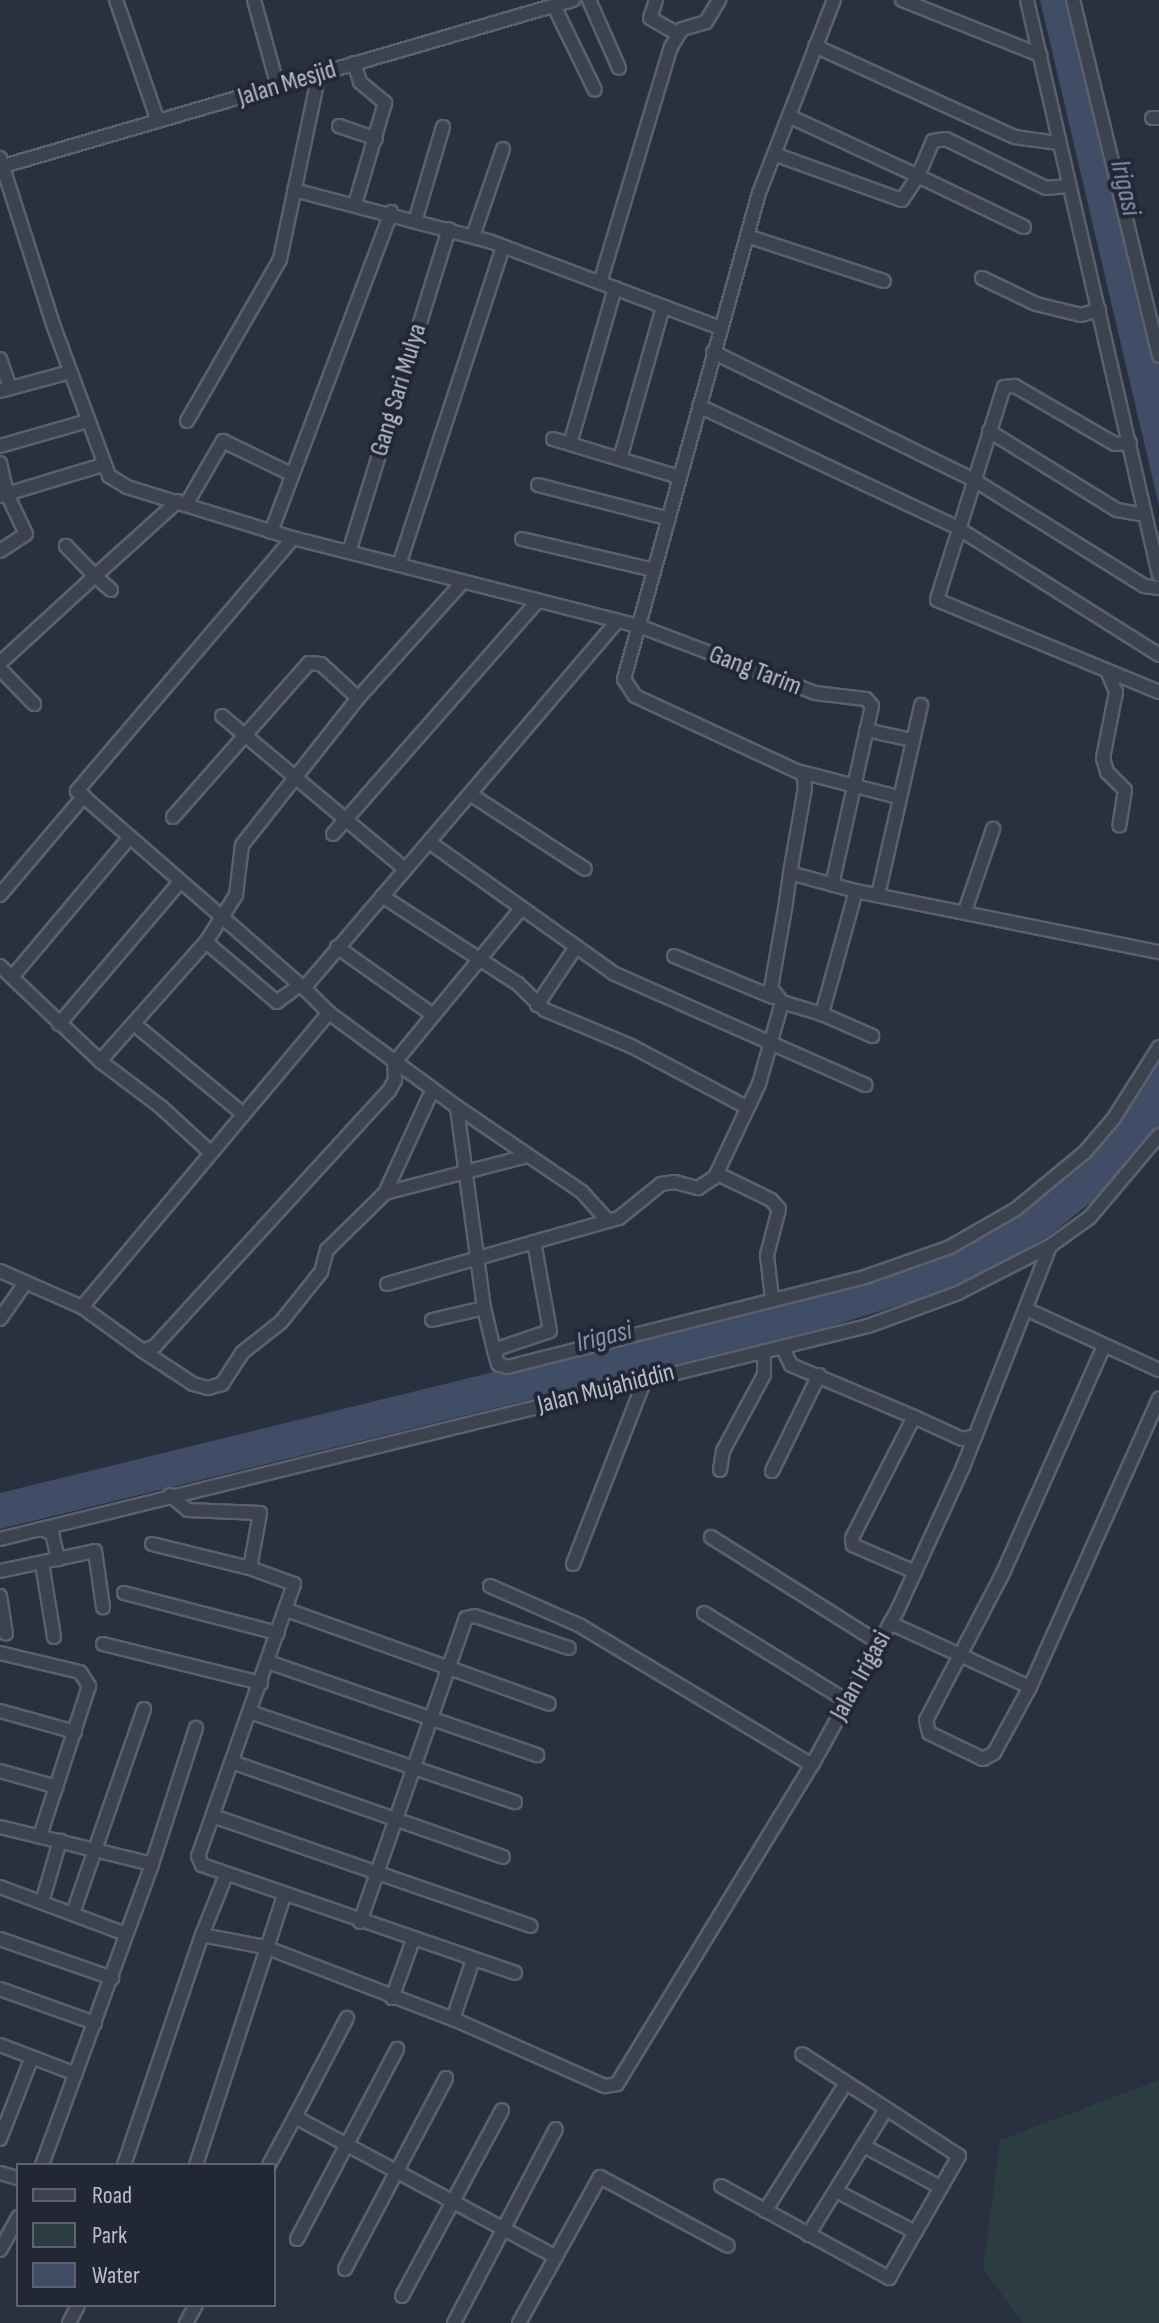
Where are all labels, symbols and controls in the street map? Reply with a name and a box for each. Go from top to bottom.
street label: Jalan Mesjid [234,54,340,114]
water label: Irigasi [1102,157,1148,219]
street label: Gang Sari Mulya [364,320,434,460]
street label: Gang Tarim [704,639,806,703]
water label: Irigasi [573,1314,635,1360]
street label: Jalan Mujahiddin [534,1357,678,1421]
street label: Jalan Irigasi [824,1626,898,1726]
legend [16,2163,276,2307]
text: Road [92,2181,132,2210]
text: Park [92,2221,127,2250]
text: Water [92,2261,140,2290]

